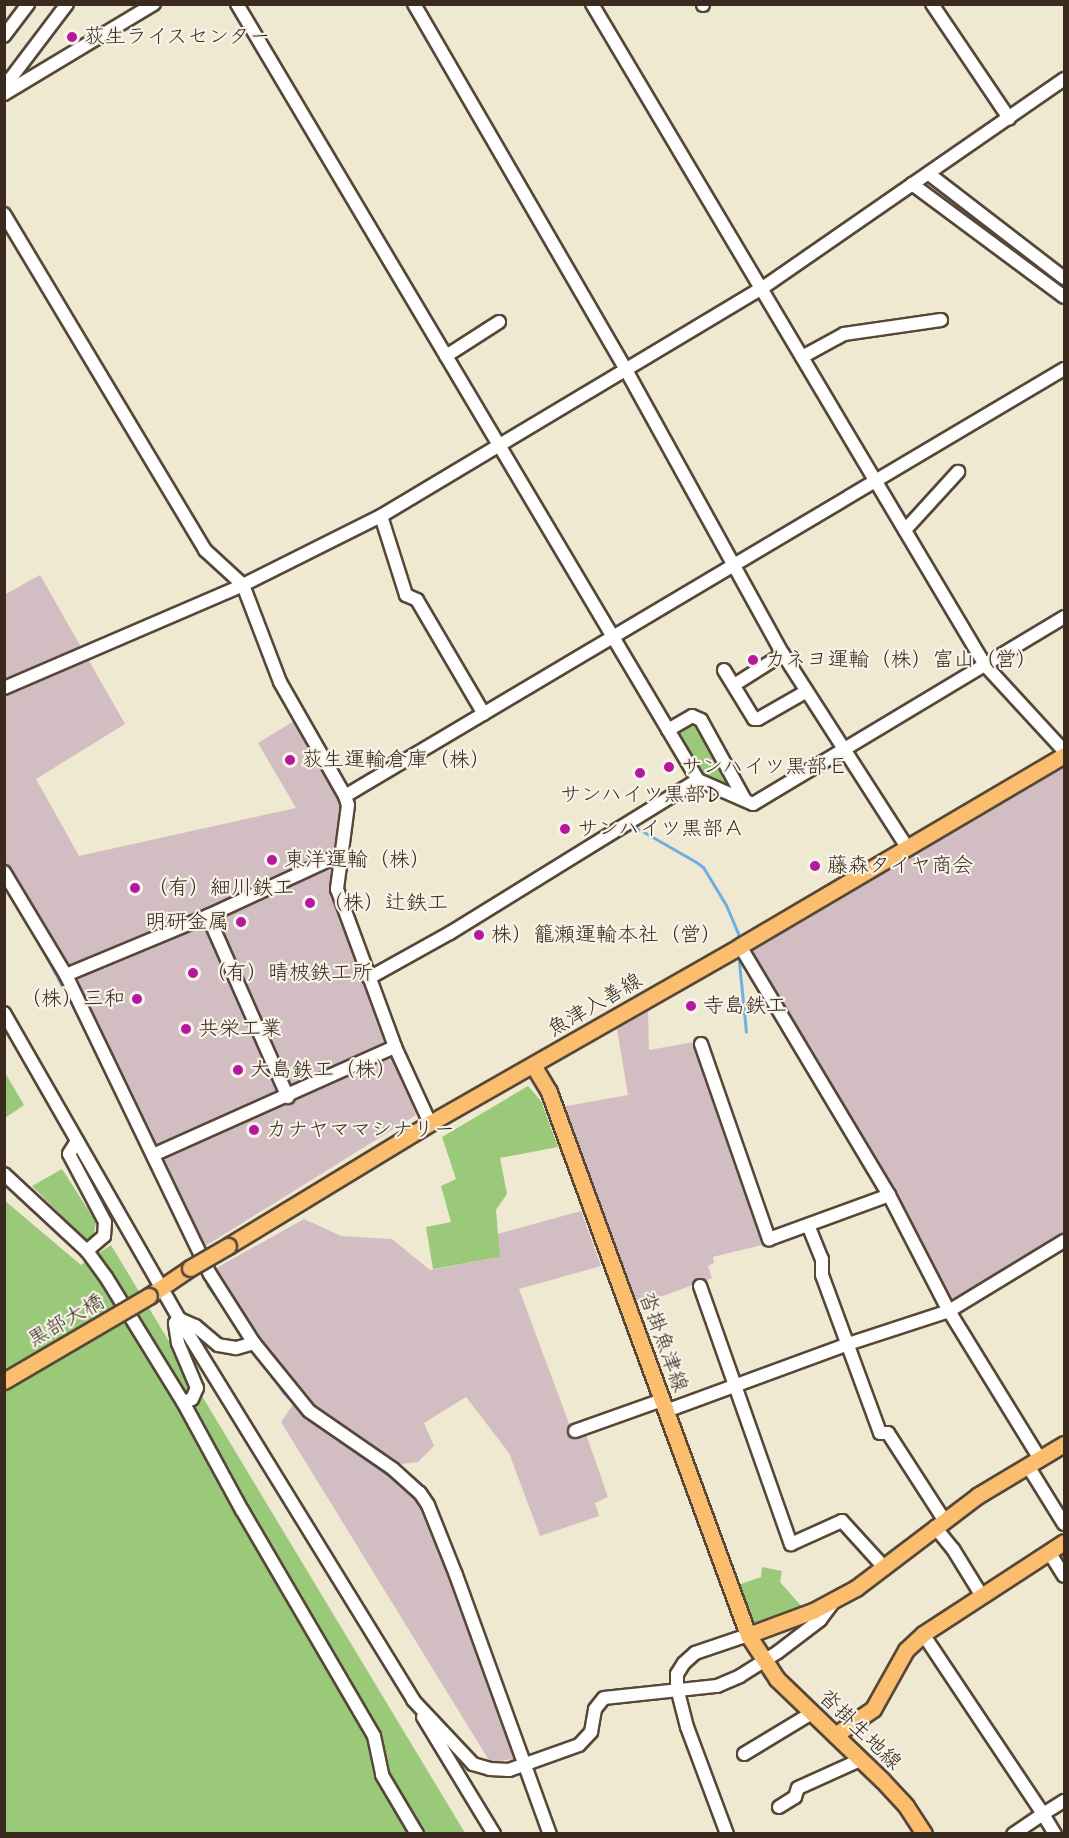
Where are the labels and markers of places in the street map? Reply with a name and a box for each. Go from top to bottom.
place label: 荻生ライスセンター [84,24,273,50]
marker: 荻生ライスセンター [65,30,79,44]
place label: カネヨ運輸（株）富山（営） [765,647,1038,673]
marker: カネヨ運輸（株）富山（営） [746,653,760,667]
place label: 荻生運輸倉庫（株） [302,747,491,773]
marker: 荻生運輸倉庫（株） [283,753,297,767]
place label: サンハイツ黒部Ｅ [681,754,849,780]
marker: サンハイツ黒部Ｅ [662,760,676,774]
marker: サンハイツ黒部D [633,766,647,780]
place label: サンハイツ黒部D [559,782,721,808]
place label: サンハイツ黒部Ａ [577,816,745,842]
marker: サンハイツ黒部Ａ [558,822,572,836]
place label: 東洋運輸（株） [284,847,431,873]
marker: 東洋運輸（株） [265,853,279,867]
place label: 藤森タイヤ商会 [827,853,974,879]
marker: 藤森タイヤ商会 [808,859,822,873]
place label: （有）細川鉄工 [147,875,294,901]
marker: （有）細川鉄工 [128,881,142,895]
place label: （株）辻鉄工 [322,890,448,916]
marker: （株）辻鉄工 [303,896,317,910]
place label: 明研金属 [145,909,229,935]
marker: 明研金属 [234,915,248,929]
place label: 株）籠瀬運輸本社（営） [491,922,722,948]
marker: 株）籠瀬運輸本社（営） [472,928,486,942]
place label: （有）晴柀鉄工所 [205,960,373,986]
marker: （有）晴柀鉄工所 [186,966,200,980]
place label: （株）三和 [20,986,125,1012]
marker: （株）三和 [130,992,144,1006]
place label: 寺島鉄工 [703,993,787,1019]
marker: 寺島鉄工 [684,999,698,1013]
place label: 共栄工業 [198,1016,282,1042]
marker: 共栄工業 [179,1022,193,1036]
place label: 大島鉄工（株） [250,1057,397,1083]
marker: 大島鉄工（株） [231,1063,245,1077]
place label: カナヤママシナリー [266,1117,455,1143]
marker: カナヤママシナリー [247,1123,261,1137]

